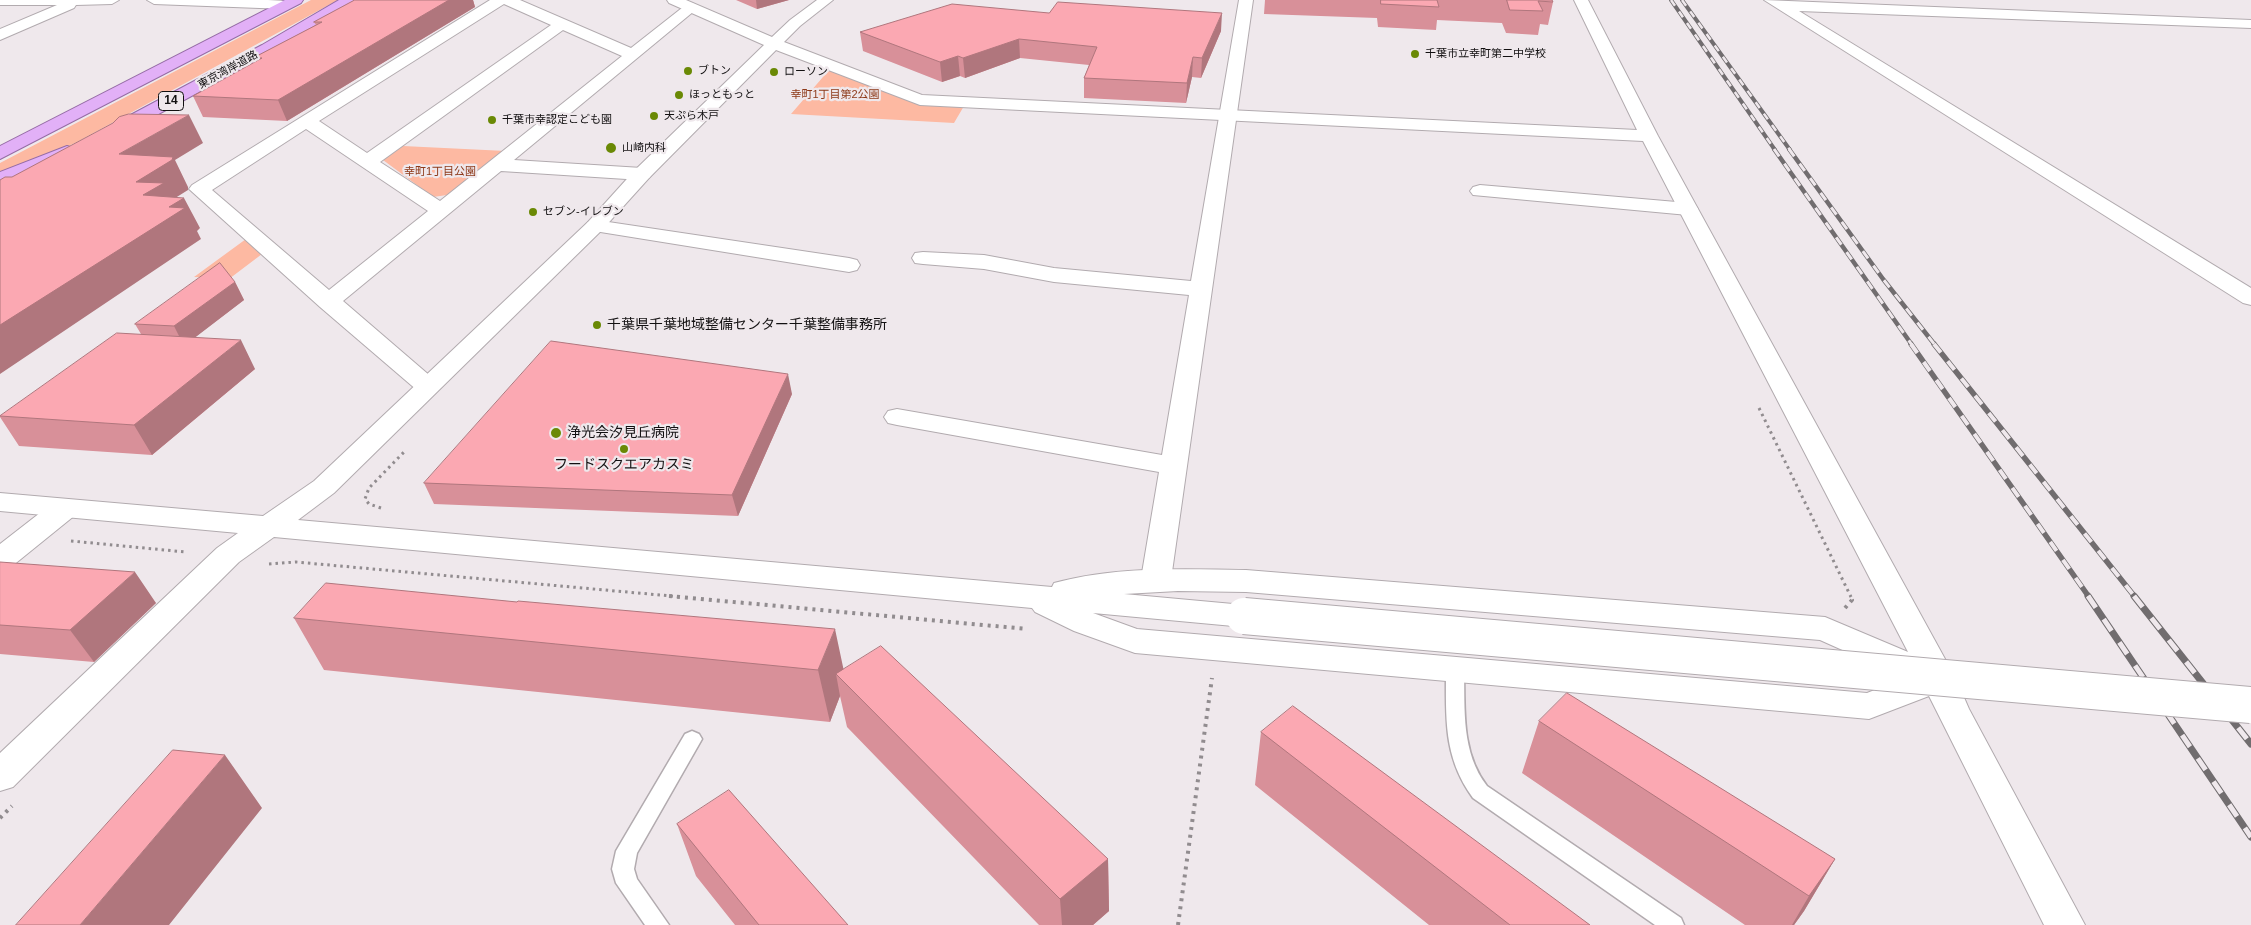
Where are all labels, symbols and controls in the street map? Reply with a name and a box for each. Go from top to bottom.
place label: 千葉市立幸町第二中学校 [1425,47,1546,61]
street label: 東京湾岸道路 [196,48,260,92]
marker: 千葉市立幸町第二中学校 [1409,48,1421,60]
place label: ブトン [698,64,731,78]
marker: ブトン [682,65,694,77]
place label: ローソン [784,65,828,79]
marker: ローソン [768,66,780,78]
place label: ほっともっと [689,88,755,102]
park label: 幸町1丁目第2公園 [790,88,880,102]
marker: ほっともっと [673,89,685,101]
road number: 14 [158,92,184,110]
place label: 天ぷら木戸 [664,109,719,123]
marker: 天ぷら木戸 [648,110,660,122]
place label: 千葉市幸認定こども園 [502,113,612,127]
marker: 千葉市幸認定こども園 [486,114,498,126]
marker: 山崎内科 [604,141,618,155]
place label: 山崎内科 [622,141,666,155]
park label: 幸町1丁目公園 [404,165,476,179]
place label: セブン-イレブン [543,205,624,219]
marker: セブン-イレブン [527,206,539,218]
place label: 千葉県千葉地域整備センター千葉整備事務所 [607,317,887,333]
marker: 千葉県千葉地域整備センター千葉整備事務所 [591,319,603,331]
place label: 浄光会汐見丘病院 [567,425,679,441]
marker: 浄光会汐見丘病院 [549,426,563,440]
marker: フードスクエアカスミ [618,443,630,455]
place label: フードスクエアカスミ [554,457,694,473]

